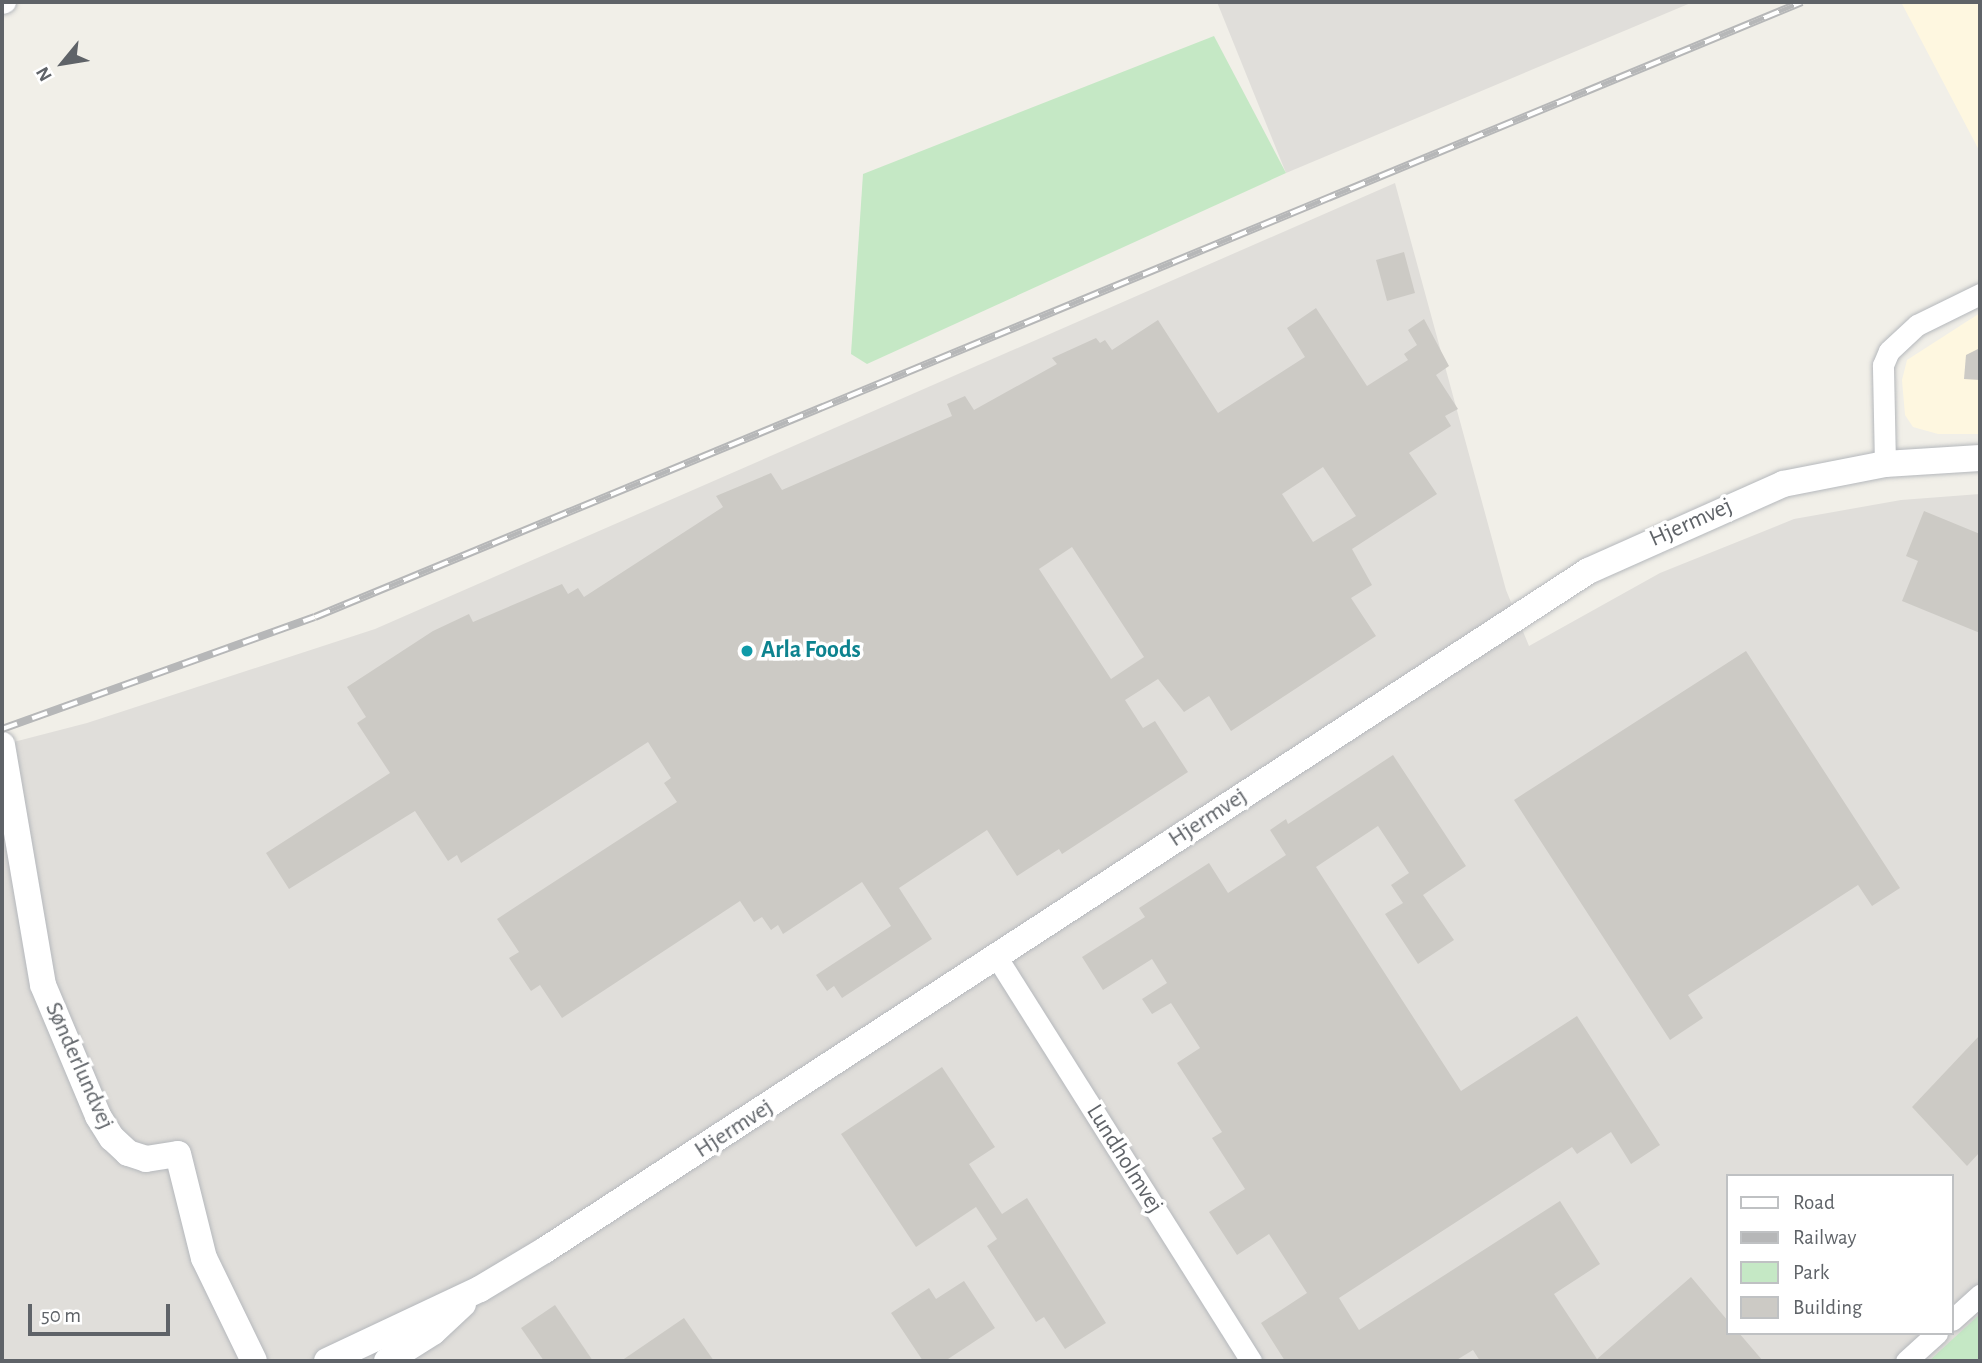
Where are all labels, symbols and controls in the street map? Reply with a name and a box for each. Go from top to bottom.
north arrow [28,28,98,98]
text: N [33,63,56,84]
street label: Hjermvej [1645,492,1737,554]
place label: Arla Foods [761,637,861,665]
marker: Arla Foods [739,643,755,659]
street label: Hjermvej [1163,782,1253,854]
street label: Sønderlundvej [38,998,120,1134]
street label: Hjermvej [689,1093,779,1165]
street label: Lundholmvej [1079,1099,1169,1219]
legend [1727,1174,1954,1335]
text: Road [1793,1192,1835,1213]
text: Railway [1793,1227,1856,1248]
text: Park [1793,1262,1829,1283]
scale bar [32,1290,173,1334]
text: Building [1793,1297,1862,1318]
text: 50 m [41,1305,81,1326]

